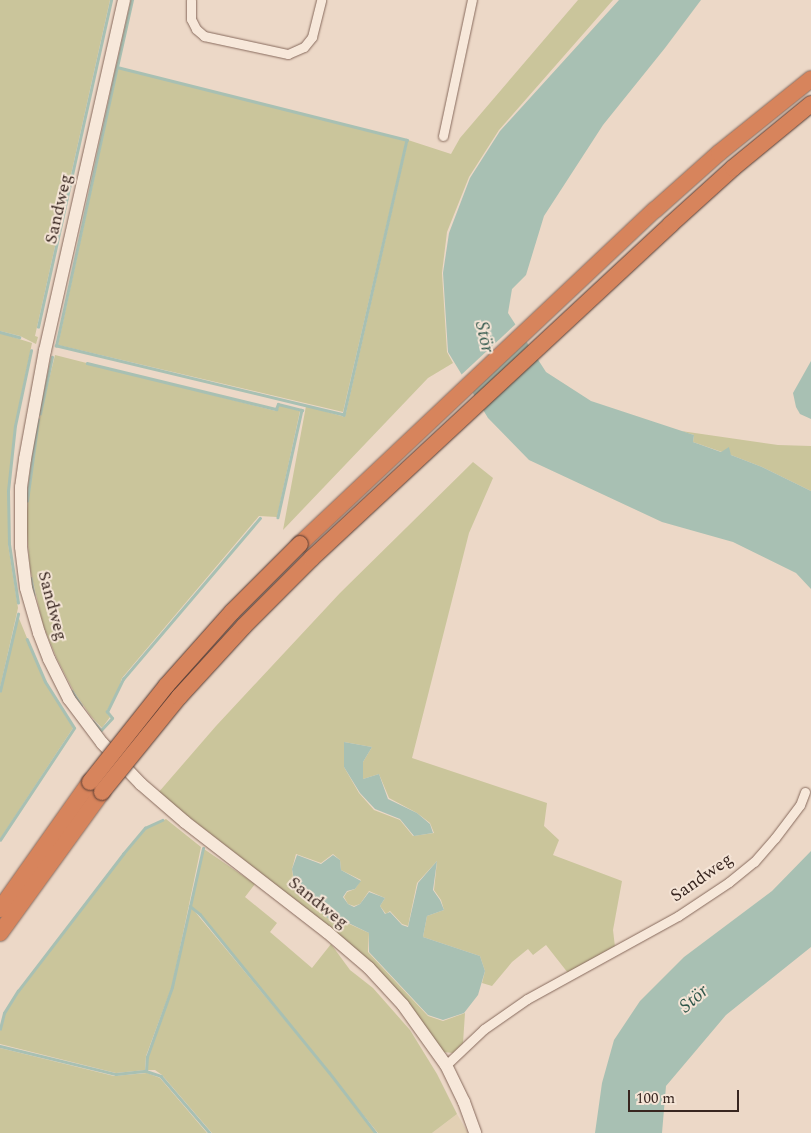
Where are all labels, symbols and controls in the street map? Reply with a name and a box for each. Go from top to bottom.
street label: Sandweg [40,172,78,246]
water label: Stör [469,319,499,355]
street label: Sandweg [32,569,72,643]
street label: Sandweg [667,849,737,907]
street label: Sandweg [283,872,353,934]
water label: Stör [675,980,713,1018]
scale bar [631,1080,742,1112]
text: 100 m [636,1087,675,1110]

